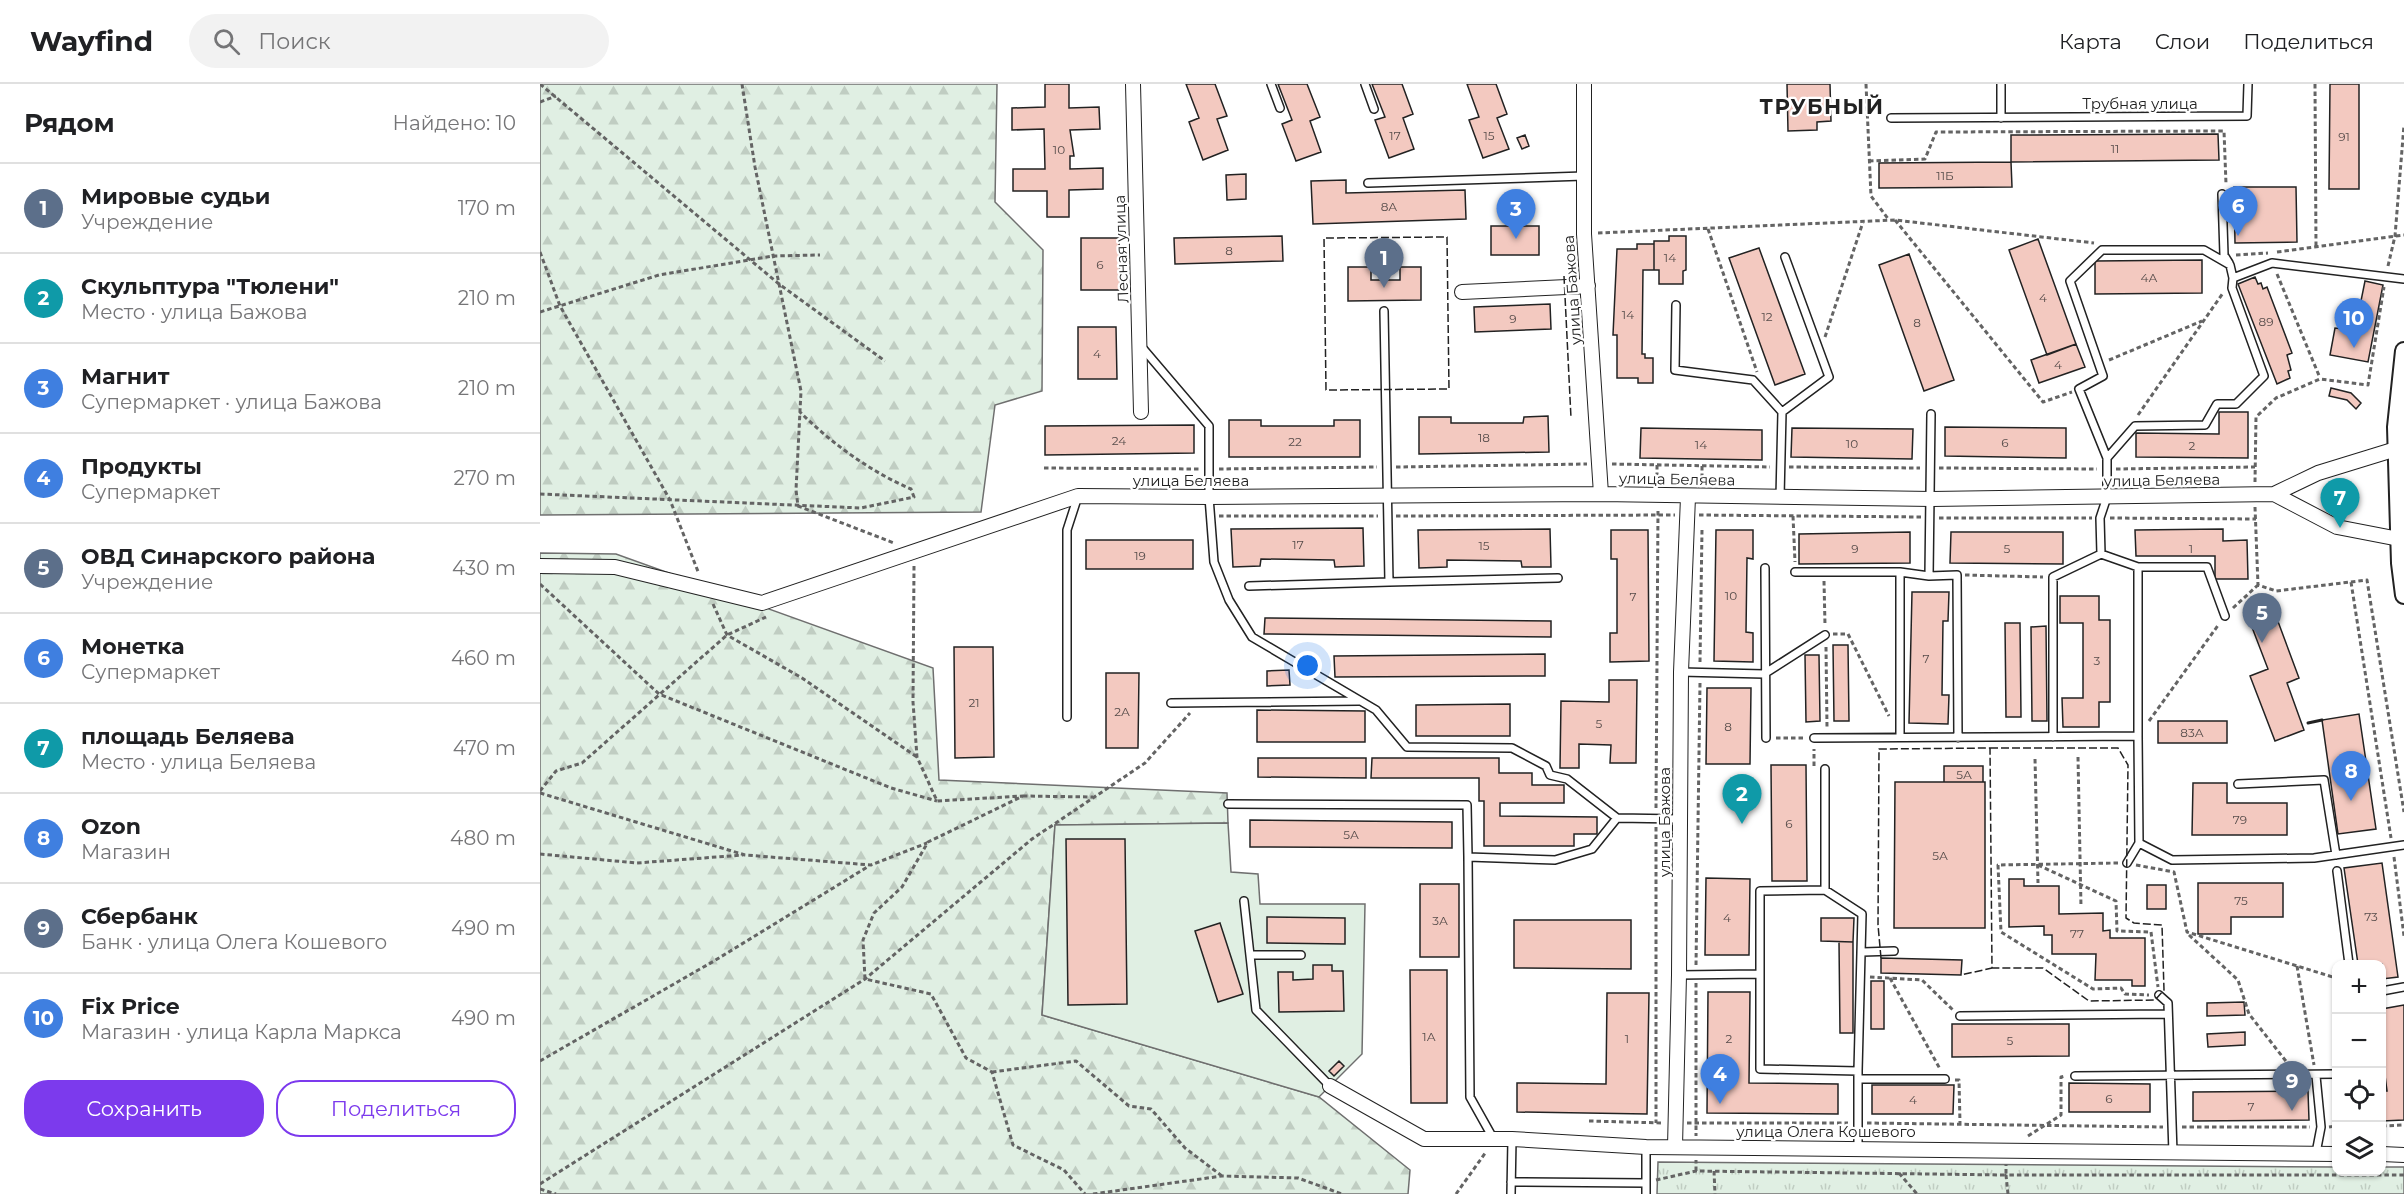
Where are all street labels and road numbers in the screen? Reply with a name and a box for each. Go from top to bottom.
street label: Трубная улица [2082,94,2198,113]
street label: Лесная улица [1110,195,1132,303]
street label: улица Бажова [1559,235,1585,346]
street label: улица Беляева [1618,468,1735,490]
street label: улица Беляева [2103,469,2220,491]
street label: улица Беляева [1132,471,1249,490]
street label: улица Бажова [1655,767,1674,878]
street label: улица Олега Кошевого [1735,1122,1916,1141]

